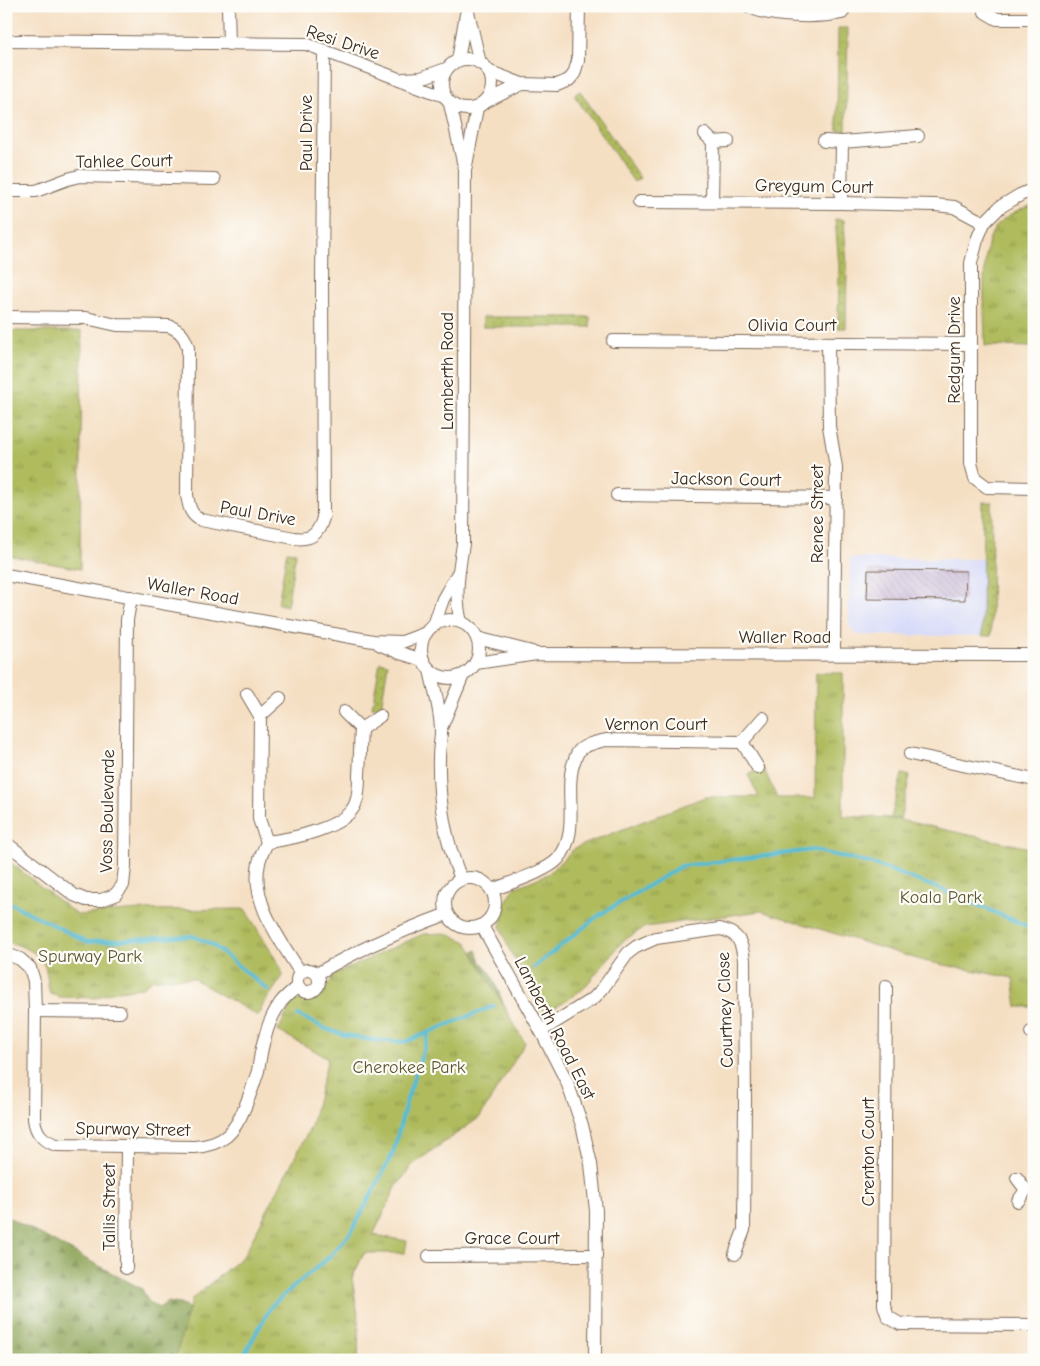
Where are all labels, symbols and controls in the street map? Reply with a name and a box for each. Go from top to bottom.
street label: Resi Drive [304,21,382,64]
street label: Paul Drive [296,95,317,171]
street label: Tahlee Court [75,150,173,173]
street label: Greygum Court [755,175,874,198]
street label: Redgum Drive [944,296,965,404]
street label: Lamberth Road [437,312,458,430]
street label: Olivia Court [748,315,837,336]
street label: Renee Street [807,464,828,563]
street label: Jackson Court [671,468,782,491]
street label: Paul Drive [218,497,297,530]
street label: Waller Road [145,573,240,610]
street label: Waller Road [739,627,831,648]
street label: Vernon Court [605,714,708,735]
street label: Voss Boulevarde [96,749,119,873]
park label: Koala Park [900,887,983,908]
park label: Spurway Park [38,946,142,967]
street label: Courtney Close [713,952,738,1068]
street label: Lamberth Road East [510,953,600,1104]
park label: Cherokee Park [353,1057,466,1078]
street label: Crenton Court [858,1097,879,1207]
street label: Spurway Street [75,1118,191,1141]
street label: Tallis Street [99,1162,120,1251]
street label: Grace Court [465,1228,560,1249]

